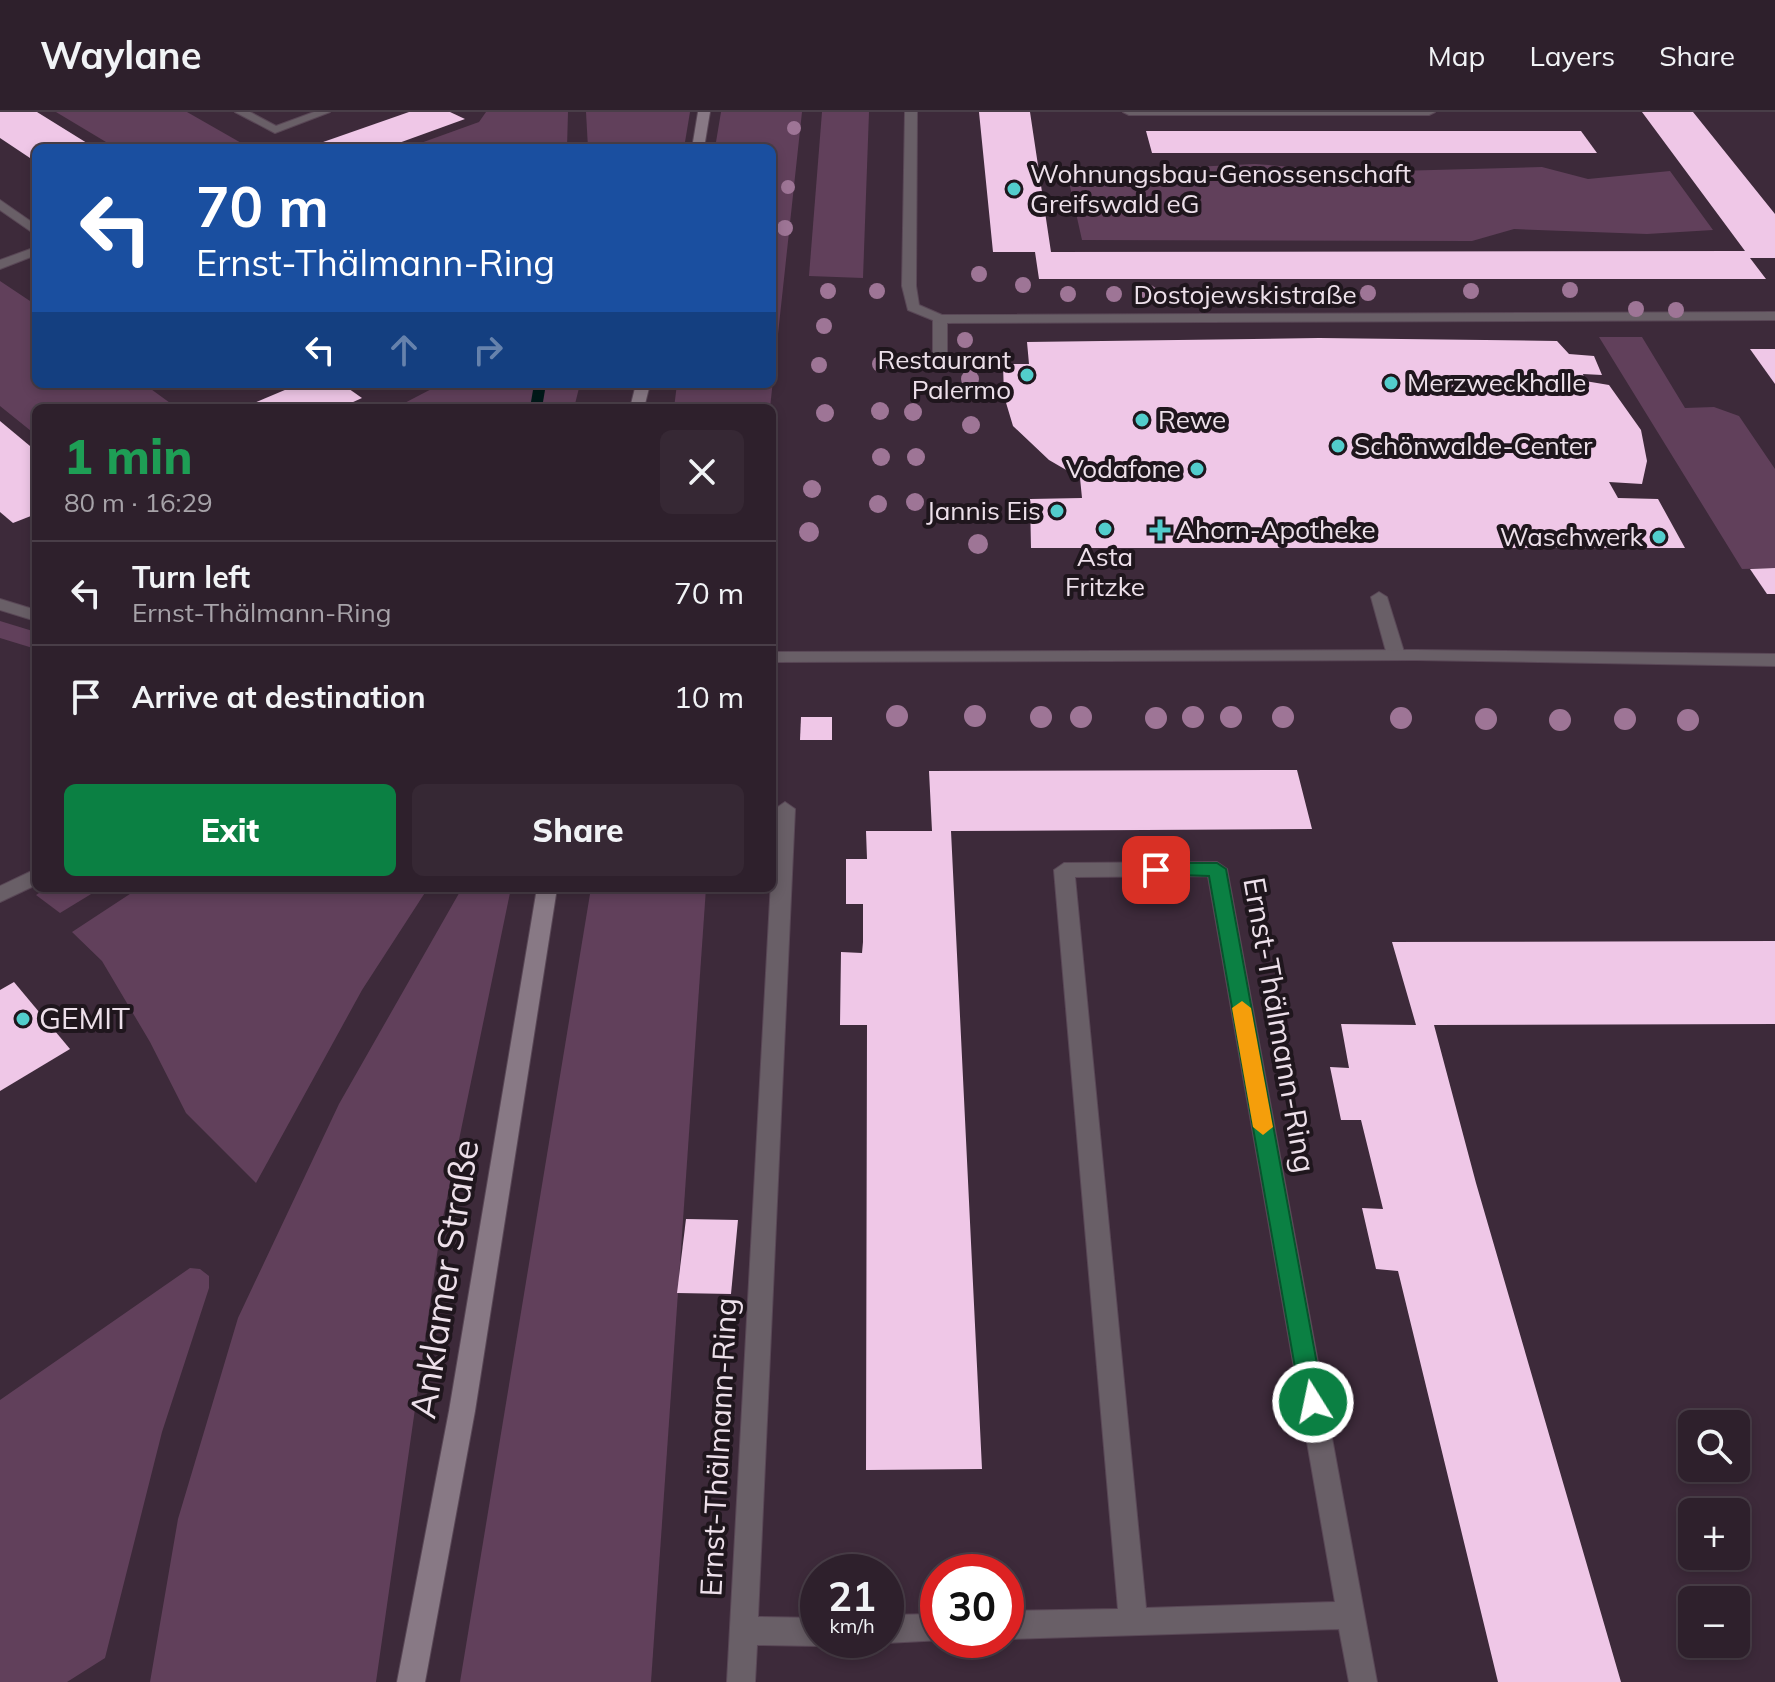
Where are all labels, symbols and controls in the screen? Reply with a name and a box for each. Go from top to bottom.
text: Waylane [40,31,202,79]
text: Map [1428,38,1485,73]
text: Layers [1529,38,1615,73]
text: Share [1659,38,1735,73]
place label: Wohnungsbau-Genossenschaft Greifswald eG [1030,157,1411,220]
text: 70 m [196,171,329,241]
icon: left [64,176,168,280]
marker: Wohnungsbau-Genossenschaft Greifswald eG [1005,180,1023,198]
text: Ernst-Thälmann-Ring [196,240,555,285]
street label: Dostojewskistraße [1133,278,1357,311]
icon: left [298,328,342,372]
icon: ahead [382,328,426,372]
icon: right [466,328,510,372]
place label: Restaurant Palermo [877,343,1011,406]
marker: Restaurant Palermo [1018,366,1036,384]
place label: Merzweckhalle [1407,366,1586,399]
marker: Merzweckhalle [1382,374,1400,392]
place label: Rewe [1158,403,1226,436]
marker: Rewe [1133,411,1151,429]
text: 1 min [64,426,193,486]
place label: Schönwalde-Center [1354,429,1593,462]
button: close [660,430,744,514]
marker: Schönwalde-Center [1329,437,1347,455]
place label: Vodafone [1066,452,1181,485]
marker: Vodafone [1188,460,1206,478]
text: 80 m · 16:29 [64,486,213,519]
place label: Jannis Eis [926,494,1041,527]
marker: Jannis Eis [1048,502,1066,520]
place label: Ahorn-Apotheke [1176,513,1376,546]
marker: Asta Fritzke [1096,520,1114,538]
place label: Waschwerk [1500,520,1644,553]
marker: Ahorn-Apotheke [1151,521,1169,539]
marker: Waschwerk [1650,528,1668,546]
place label: Asta Fritzke [1065,540,1145,603]
text: Turn left [132,558,250,596]
icon: left [64,571,108,615]
text: 70 m [674,574,744,612]
text: Ernst-Thälmann-Ring [132,596,391,629]
icon: arrive [64,675,108,719]
text: Arrive at destination [132,678,426,716]
text: 10 m [674,678,744,716]
button: Exit [64,784,396,876]
button: Share [412,784,744,876]
pin [1122,836,1190,904]
icon: arrive [1134,848,1178,892]
street label: Ernst-Thälmann-Ring [1235,874,1325,1175]
place label: GEMIT [39,999,130,1037]
marker: GEMIT [14,1010,32,1028]
street label: Anklamer Straße [399,1136,488,1422]
street label: Ernst-Thälmann-Ring [691,1297,745,1597]
position arrow [1271,1360,1355,1444]
map controls [1678,1410,1750,1658]
button: search [1678,1410,1750,1482]
button: + [1678,1498,1750,1570]
speed limit sign: 30 [920,1554,1024,1658]
text: 21 [828,1571,876,1621]
button: − [1678,1586,1750,1658]
text: km/h [829,1613,875,1638]

